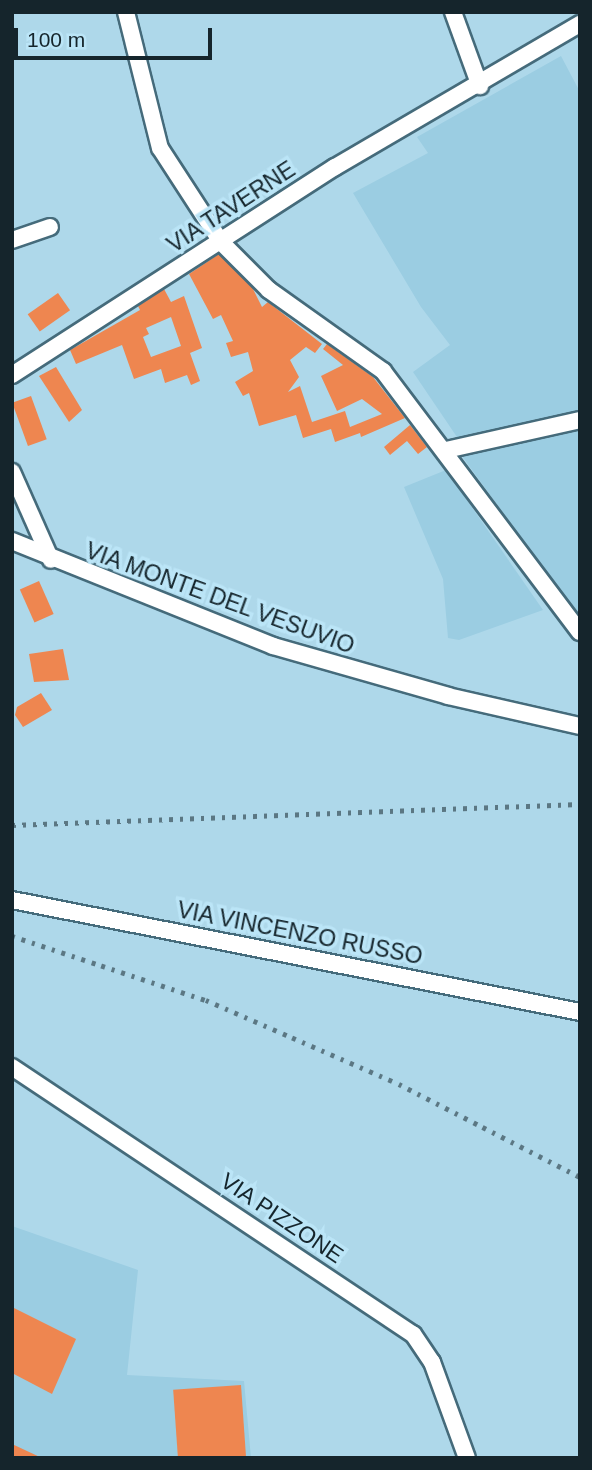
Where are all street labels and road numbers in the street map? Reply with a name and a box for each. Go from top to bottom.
street label: VIA TAVERNE [161,155,301,259]
street label: VIA MONTE DEL VESUVIO [81,536,359,660]
street label: VIA VINCENZO RUSSO [174,896,426,970]
street label: VIA PIZZONE [215,1167,349,1269]

